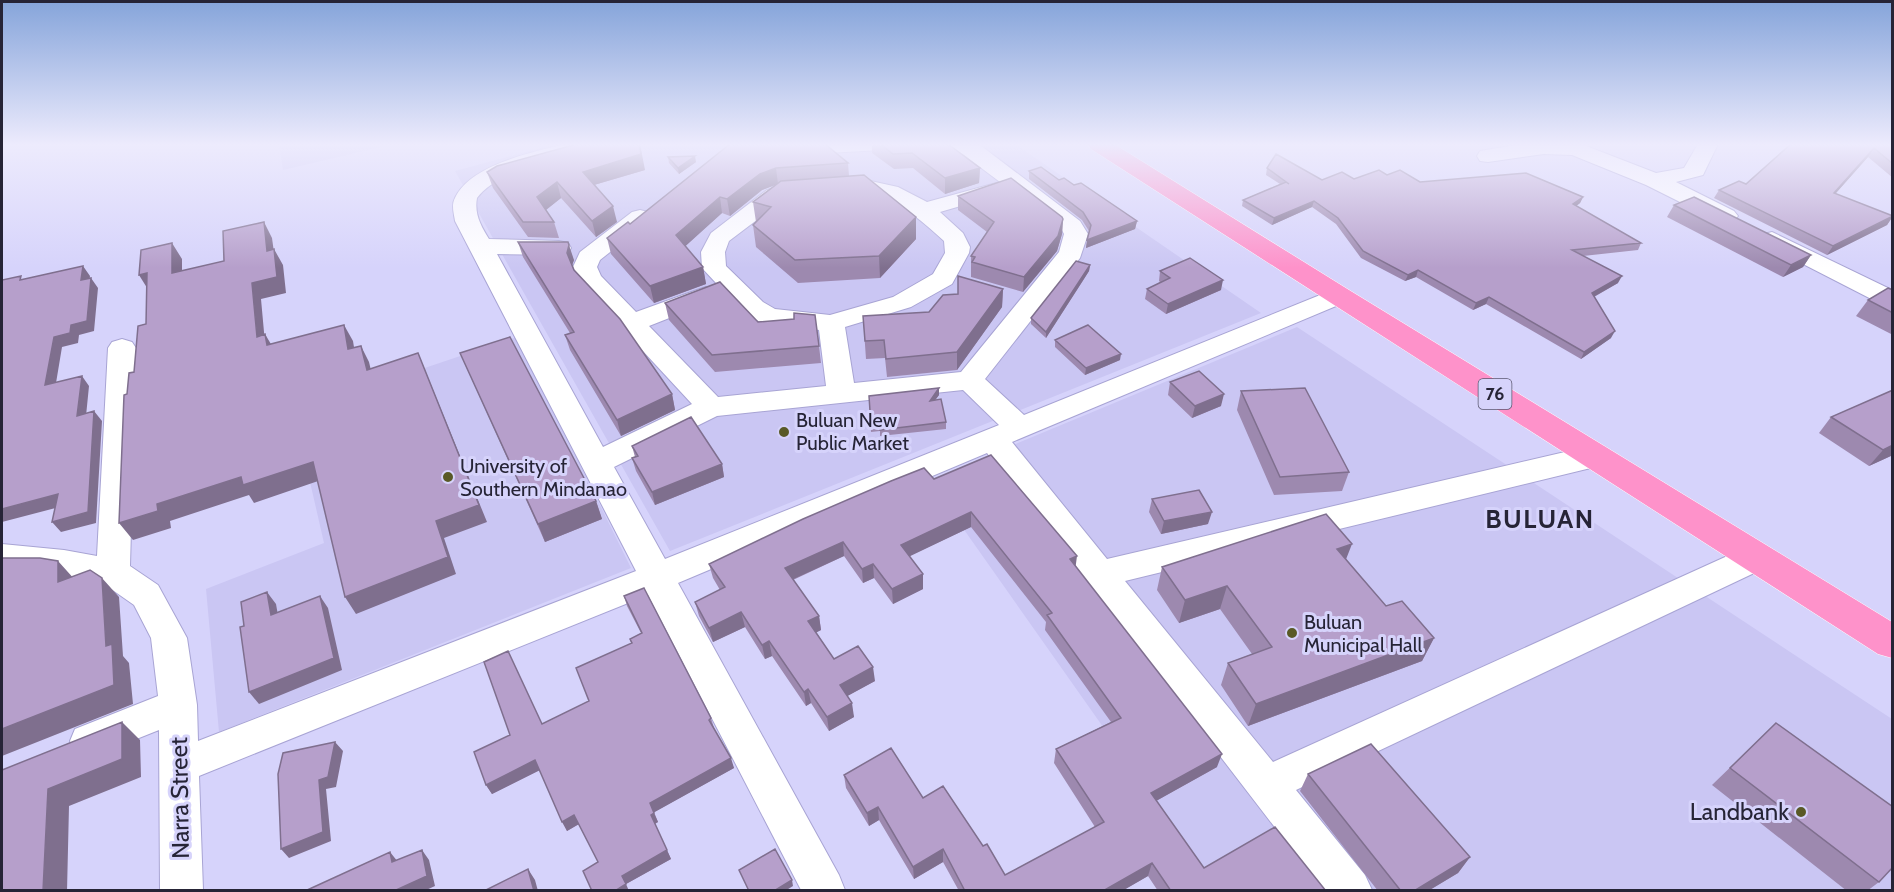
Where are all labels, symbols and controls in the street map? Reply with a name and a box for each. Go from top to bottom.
road number: 76 [1478,379,1512,409]
place label: Buluan New Public Market [796,408,909,455]
marker: Buluan New Public Market [777,425,791,439]
place label: University of Southern Mindanao [460,454,627,501]
marker: University of Southern Mindanao [441,470,455,484]
district label: BULUAN [1485,503,1595,535]
place label: Buluan Municipal Hall [1304,610,1422,657]
marker: Buluan Municipal Hall [1285,626,1299,640]
street label: Narra Street [164,737,195,859]
place label: Landbank [1690,797,1789,826]
marker: Landbank [1794,805,1808,819]

